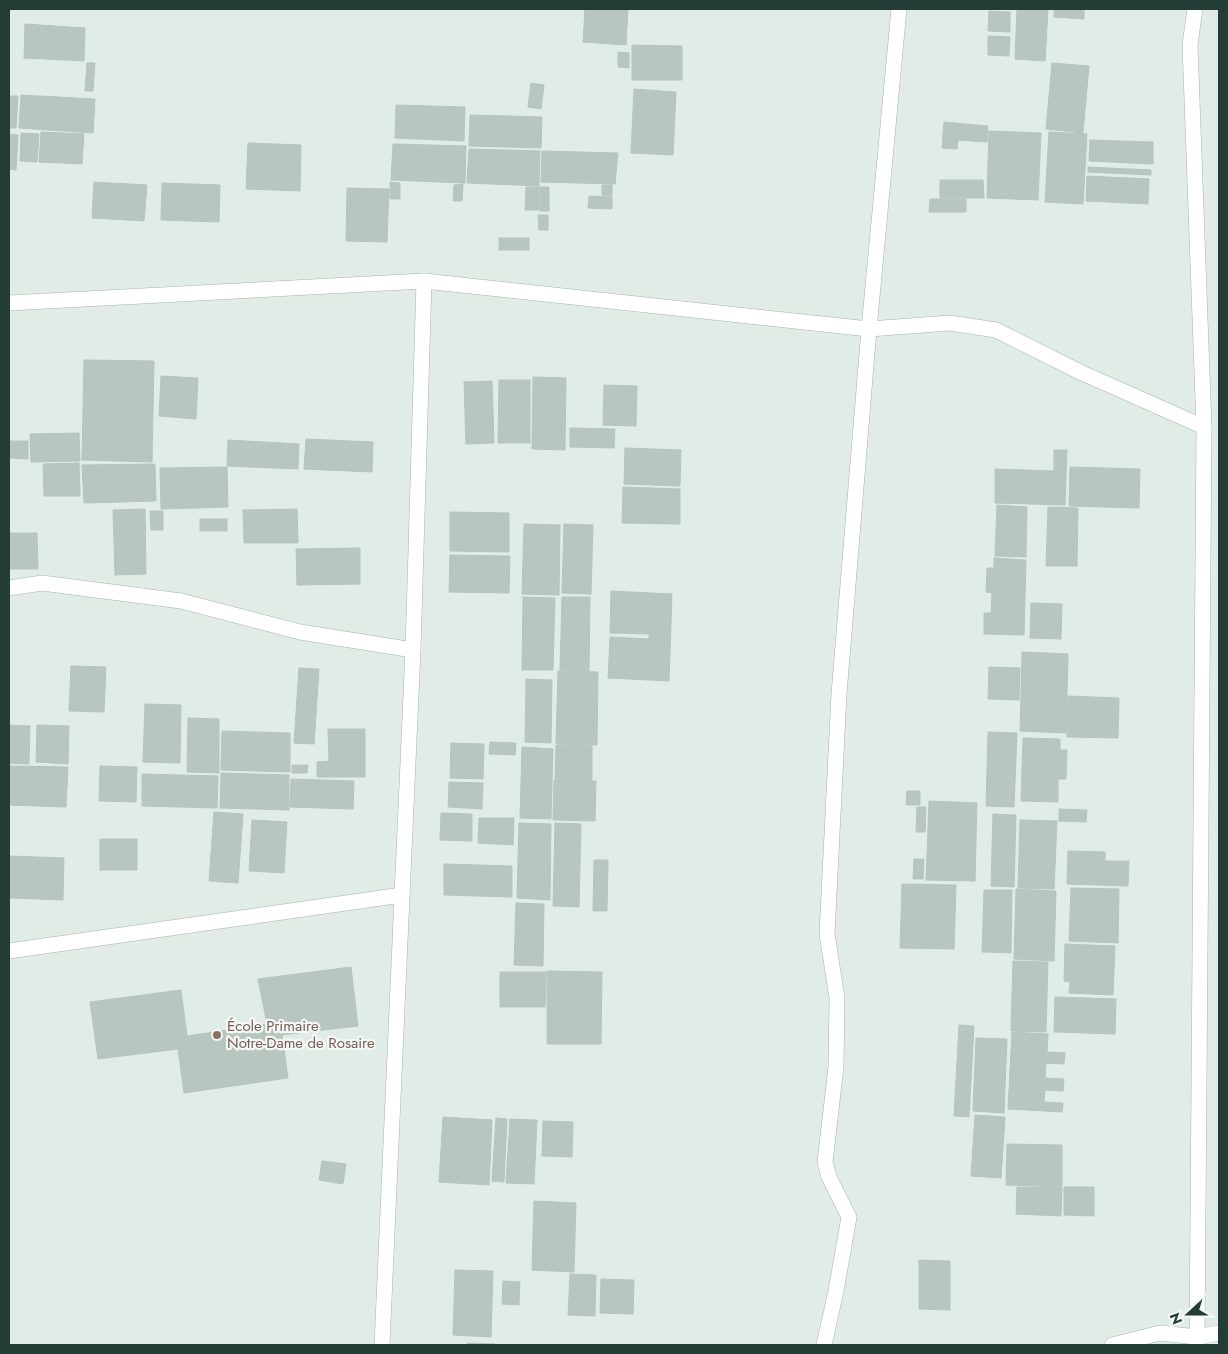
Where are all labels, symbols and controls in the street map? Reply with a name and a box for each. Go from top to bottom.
place label: École Primaire Notre-Dame de Rosaire [227,1015,375,1054]
marker: École Primaire Notre-Dame de Rosaire [211,1029,223,1041]
north arrow [1163,1289,1213,1339]
text: N [1165,1310,1187,1327]

